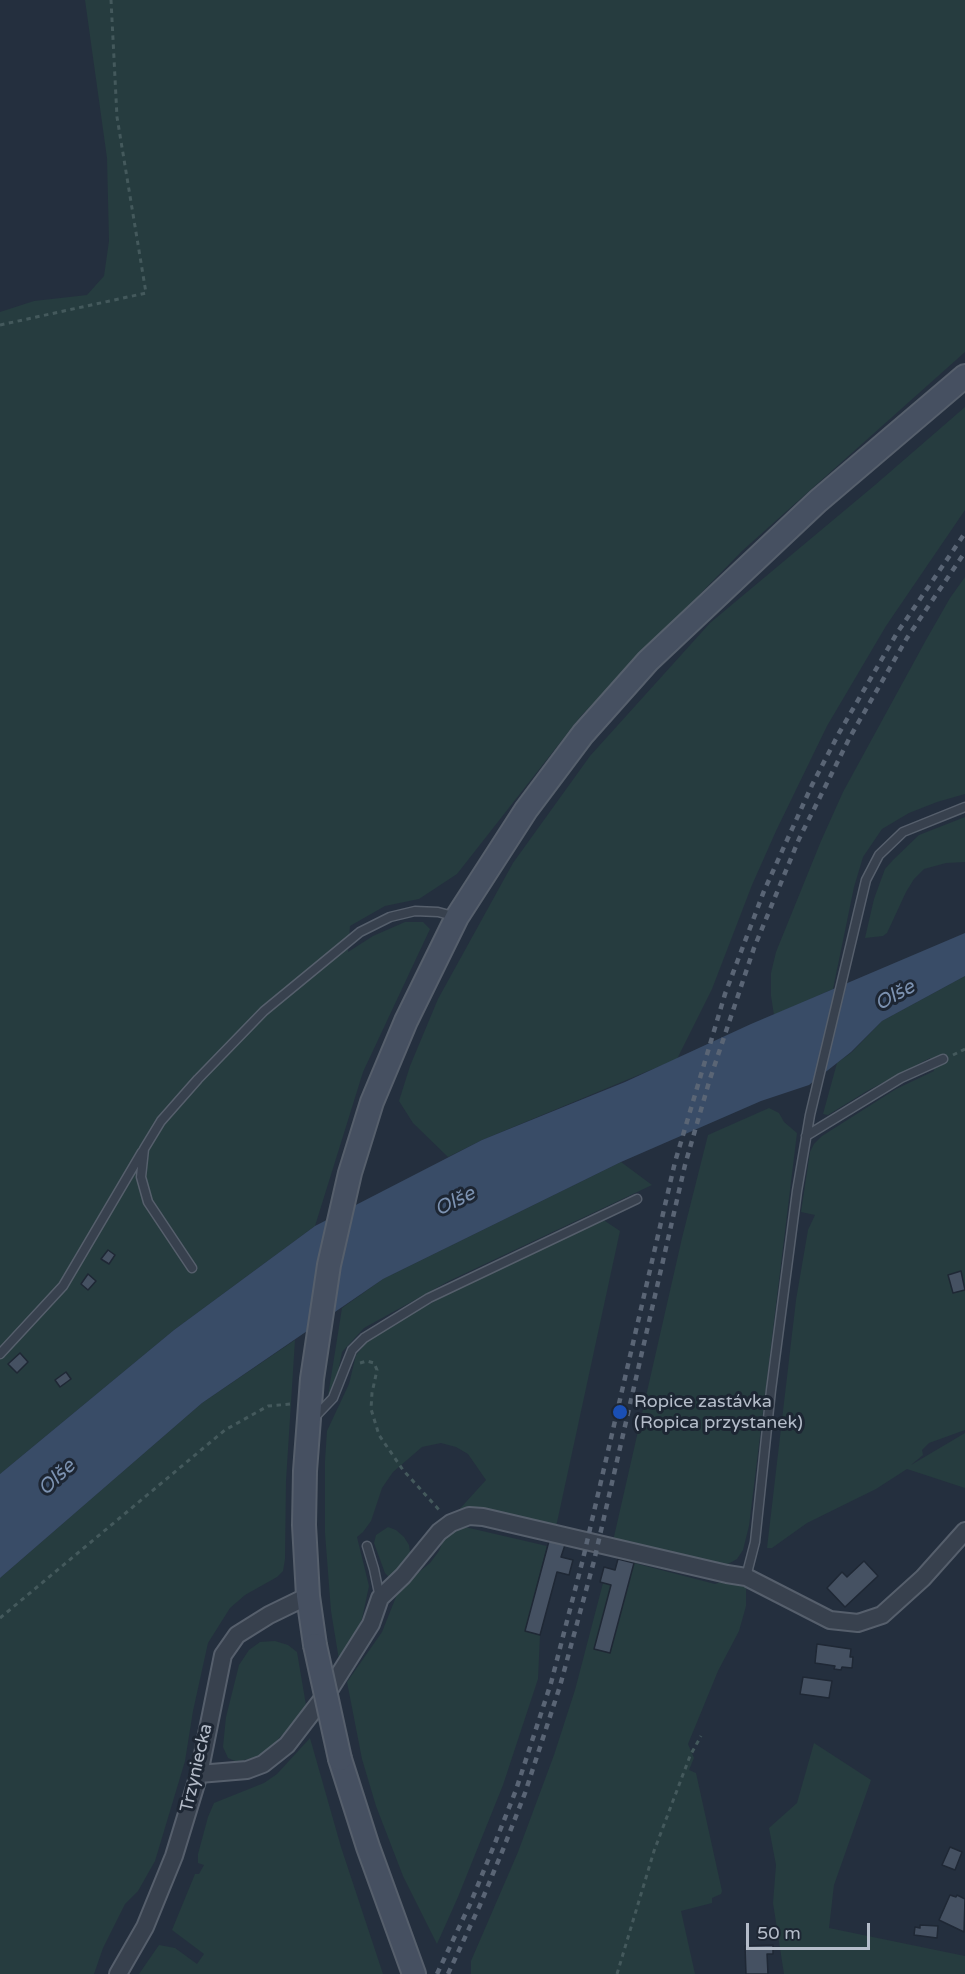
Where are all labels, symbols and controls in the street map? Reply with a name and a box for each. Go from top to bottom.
water label: Olše [871,975,919,1017]
water label: Olše [431,1182,479,1222]
place label: Ropice zastávka (Ropica przystanek) [634,1391,803,1434]
marker: Ropice zastávka (Ropica przystanek) [611,1403,629,1421]
water label: Olše [33,1455,81,1501]
street label: Trzyniecka [176,1722,218,1814]
scale bar [749,1911,874,1949]
text: 50 m [757,1922,801,1944]

